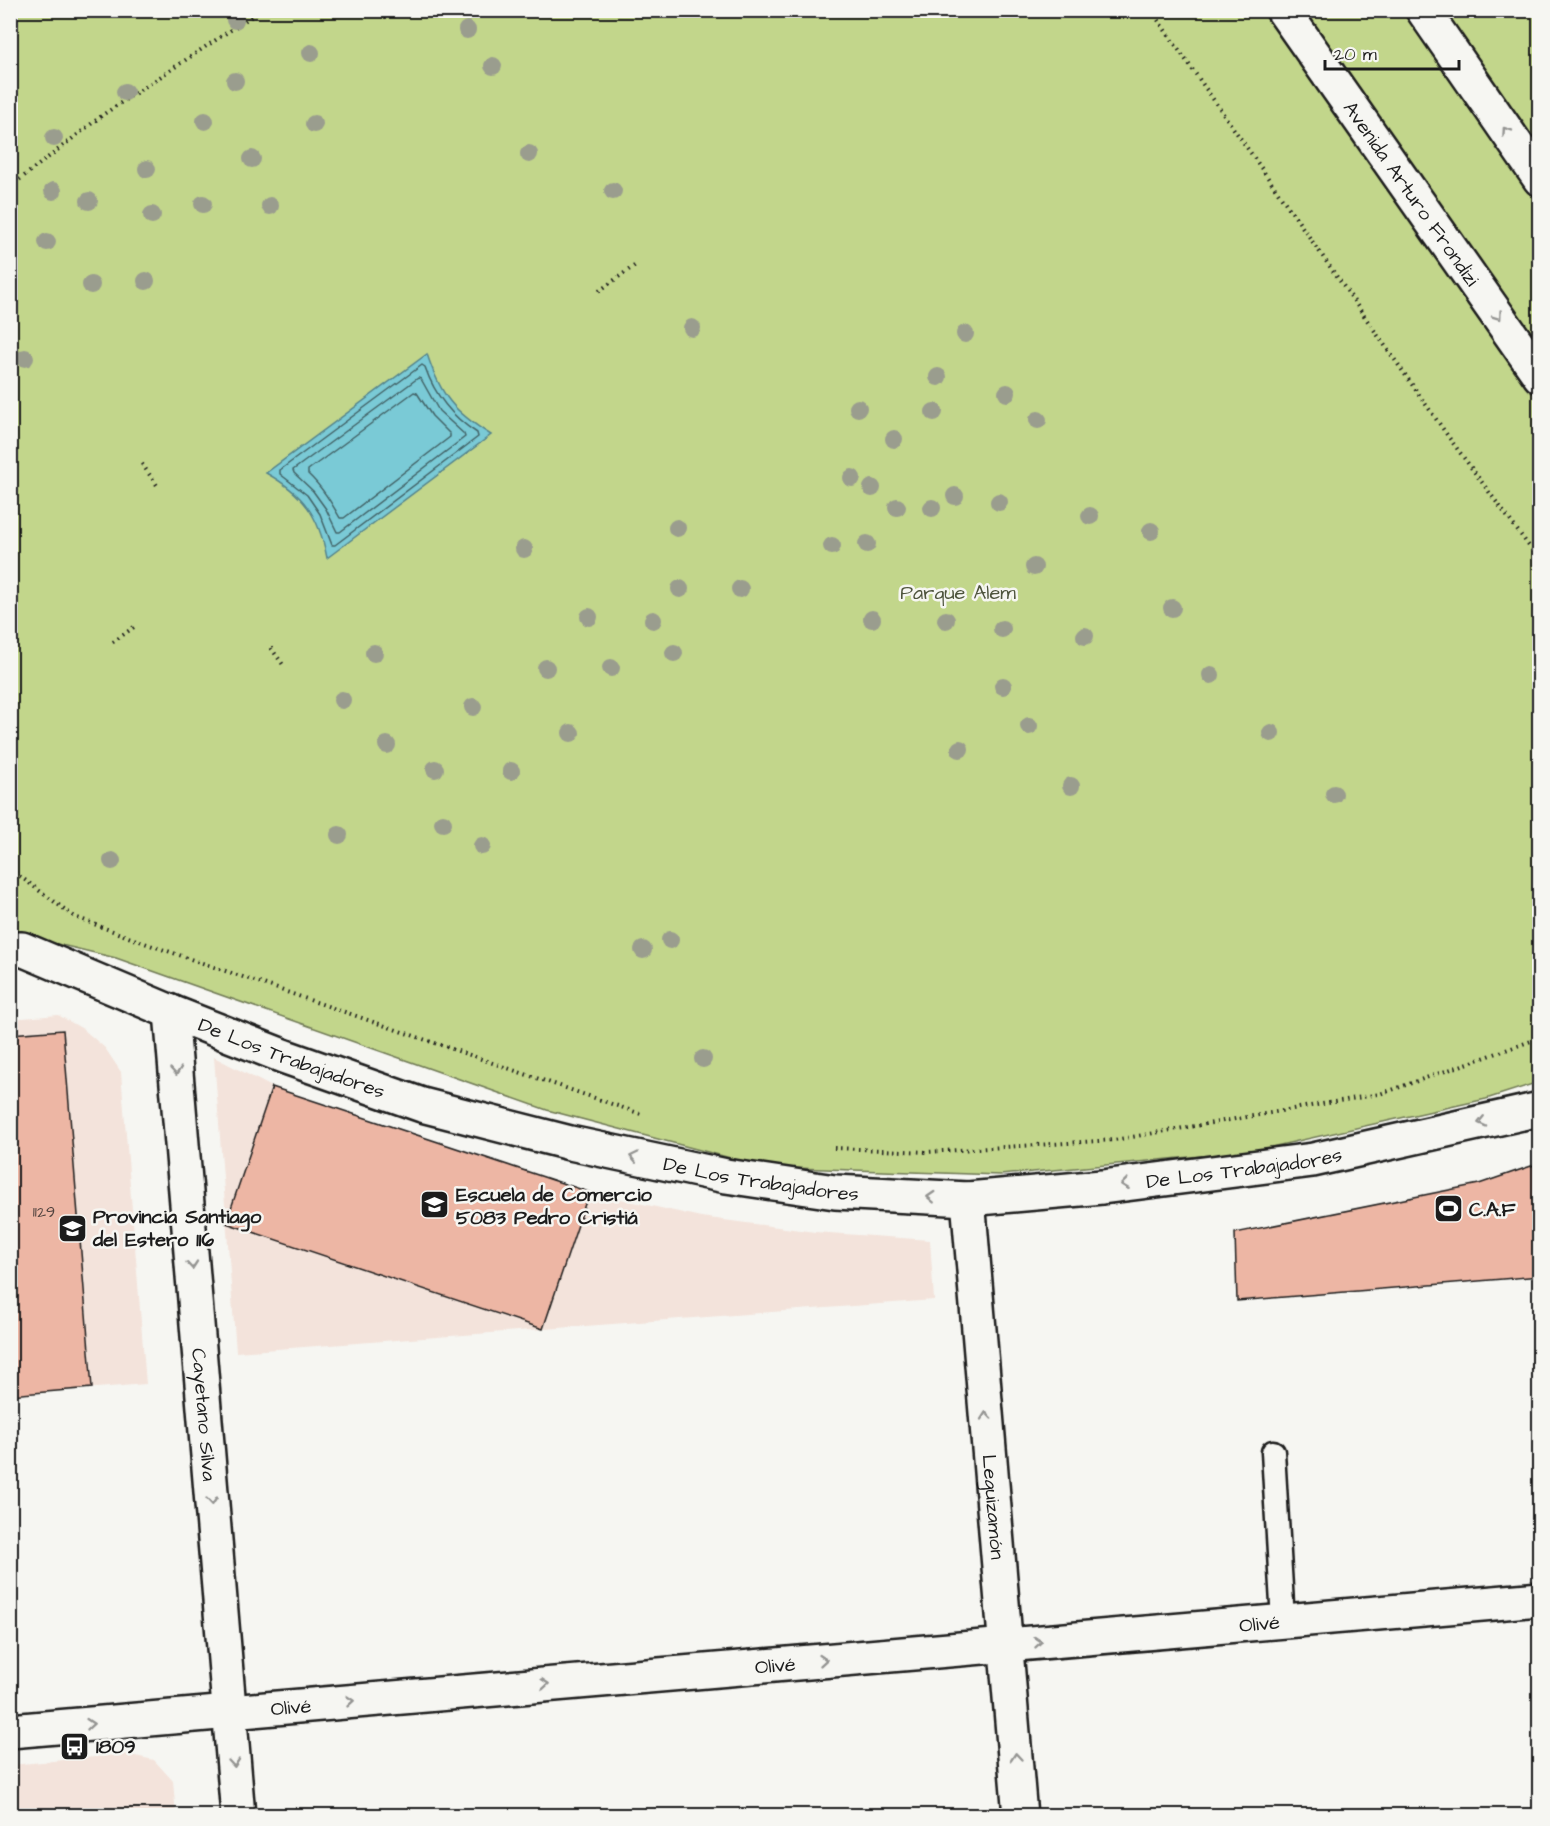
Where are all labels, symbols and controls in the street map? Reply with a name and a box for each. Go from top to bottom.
scale bar [1325,33,1458,71]
text: 20 m [1334,42,1377,67]
street label: Avenida Arturo Frondizi [1336,96,1486,292]
one-way arrow [1502,126,1513,137]
one-way arrow [1491,309,1502,320]
park label: Parque Alem [900,579,1016,607]
street label: De Los Trabajadores [194,1011,389,1106]
one-way arrow [169,1066,182,1075]
one-way arrow [1478,1114,1488,1127]
street label: De Los Trabajadores [1145,1141,1345,1196]
street label: De Los Trabajadores [661,1150,859,1208]
one-way arrow [630,1151,640,1164]
one-way arrow [1121,1177,1130,1190]
place label: Escuela de Comercio 5083 Pedro Cristiá [456,1181,652,1232]
school or university icon: Escuela de Comercio 5083 Pedro Cristiá [419,1189,451,1221]
one-way arrow [926,1191,935,1204]
sports icon: C.A.F [1432,1193,1464,1225]
place label: C.A.F [1469,1196,1517,1224]
house number: 1129 [33,1201,55,1223]
place label: Provincia Santiago del Estero 116 [92,1203,262,1254]
school or university icon: Provincia Santiago del Estero 116 [56,1212,88,1244]
one-way arrow [186,1261,199,1270]
street label: Cayetano Silva [184,1347,223,1482]
one-way arrow [980,1412,993,1421]
street label: Leguizamón [975,1453,1011,1561]
one-way arrow [205,1497,218,1506]
street label: Olivé [1238,1608,1281,1640]
one-way arrow [1033,1636,1042,1649]
street label: Olivé [754,1650,797,1682]
one-way arrow [818,1654,827,1667]
one-way arrow [540,1678,549,1691]
street label: Olivé [270,1692,313,1723]
one-way arrow [346,1695,355,1708]
one-way arrow [85,1718,94,1731]
bus stop icon: 1809 [59,1730,91,1762]
place label: 1809 [96,1733,136,1761]
one-way arrow [1009,1753,1022,1762]
one-way arrow [227,1759,240,1768]

